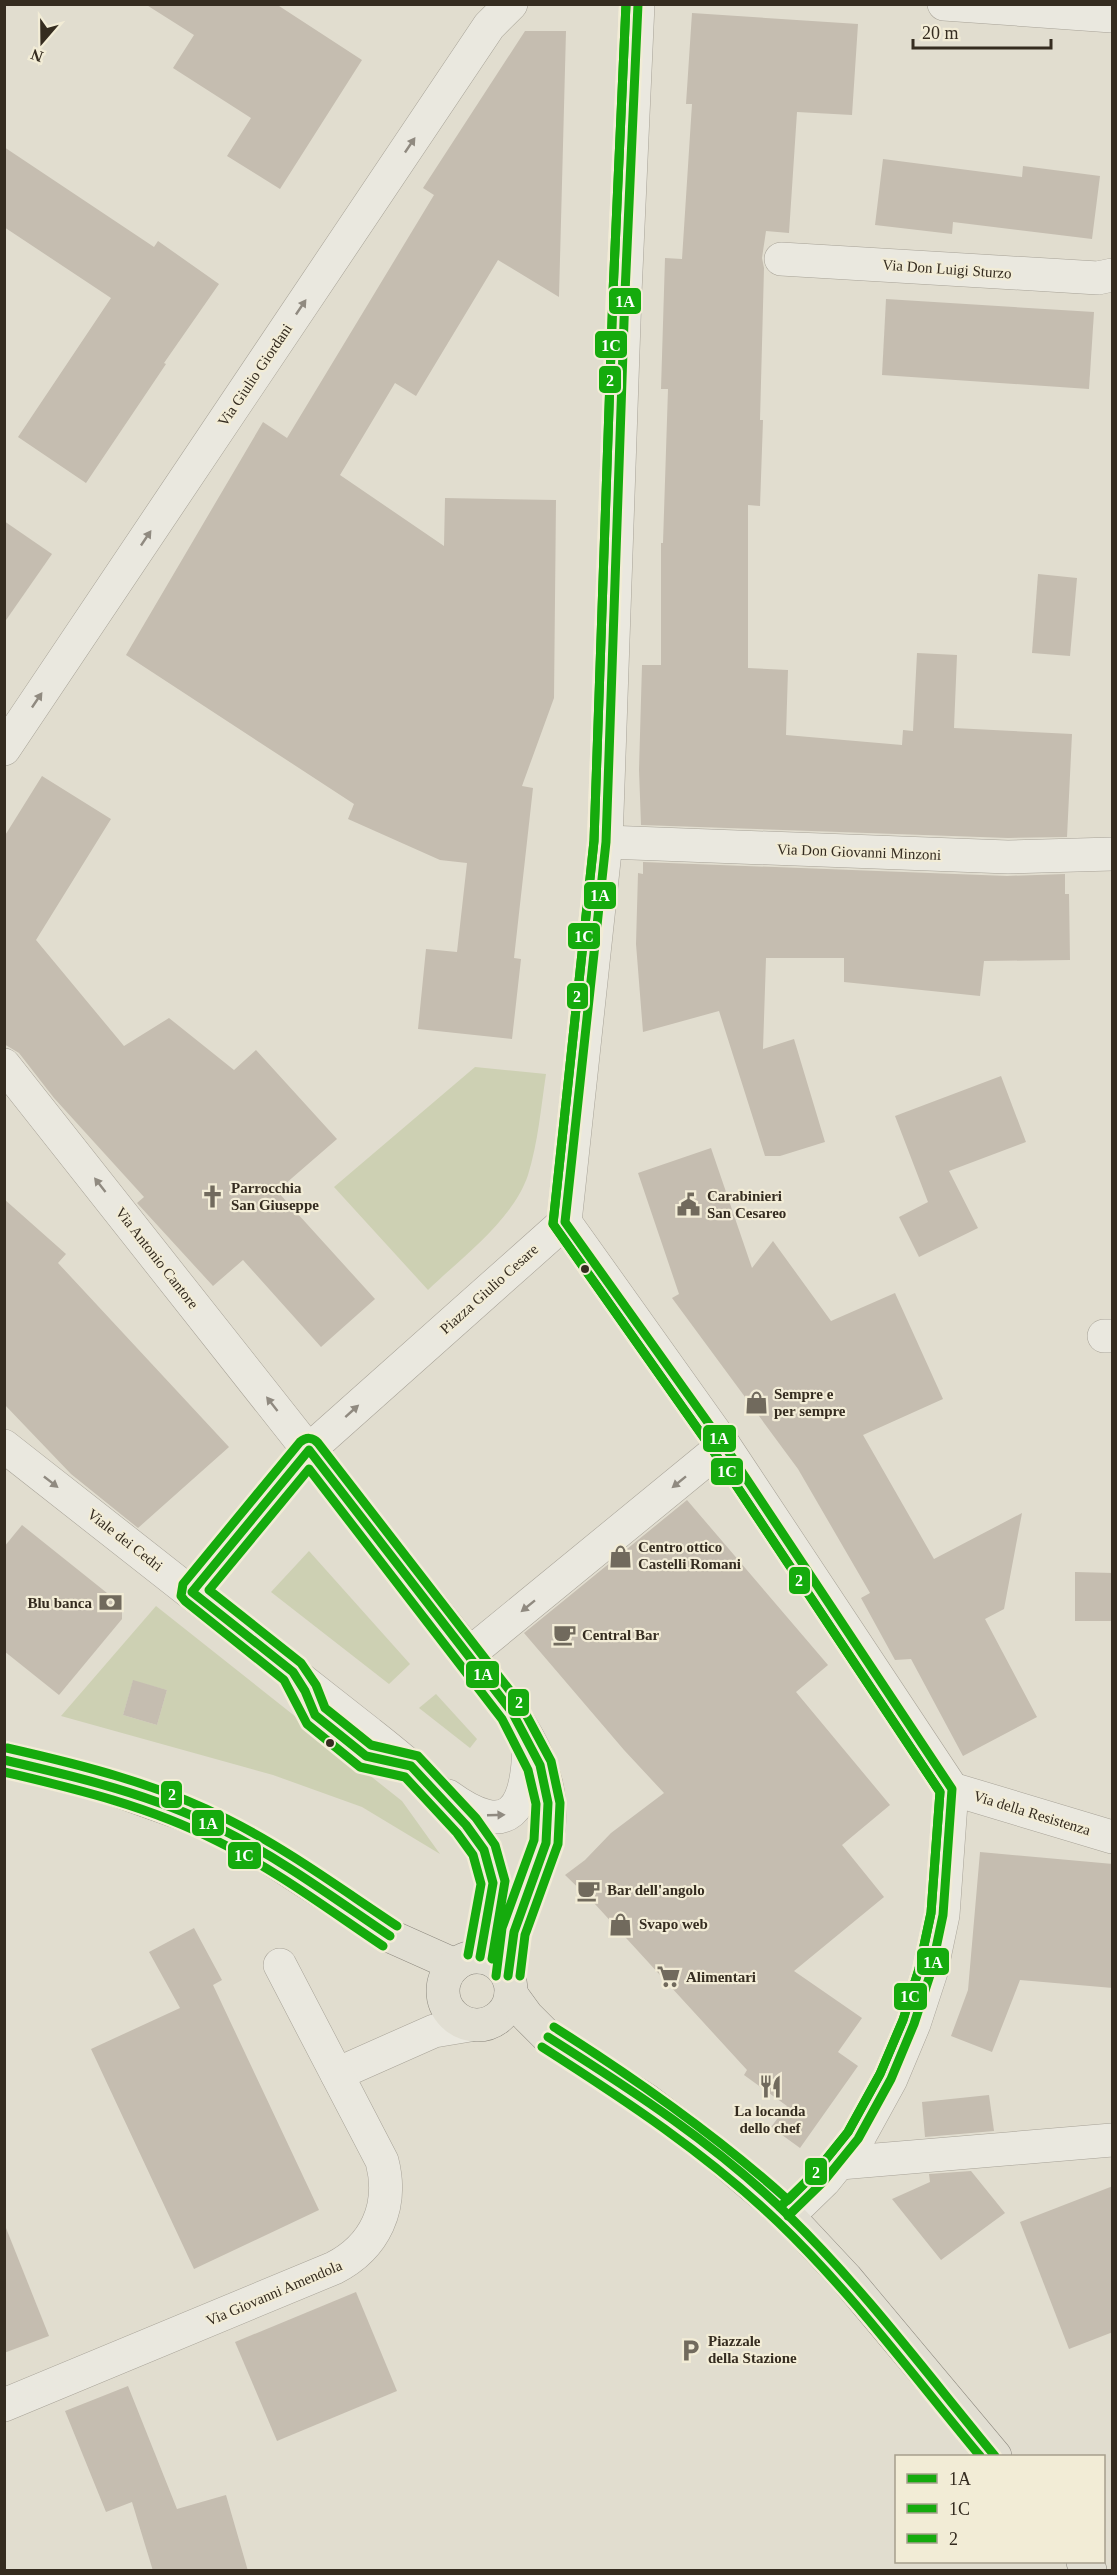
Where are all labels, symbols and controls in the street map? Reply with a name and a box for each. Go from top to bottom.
north arrow [12,12,72,72]
scale bar [913,12,1051,50]
text: 20 m [922,23,959,43]
text: N [28,46,45,66]
one-way arrow [404,137,415,153]
street label: Via Don Luigi Sturzo [882,257,1012,281]
line badge: 1A [608,287,642,315]
text: 1A [615,293,635,310]
one-way arrow [295,299,307,315]
street label: Via Giulio Giordani [215,321,295,429]
line badge: 1C [594,330,628,359]
text: 1C [601,337,621,354]
line badge: 2 [598,365,622,394]
text: 2 [606,372,614,389]
one-way arrow [140,531,152,547]
one-way arrow [31,693,43,709]
street label: Via Don Giovanni Minzoni [777,841,941,863]
line badge: 1A [583,881,617,910]
text: 1A [590,887,610,904]
line badge: 1C [567,922,601,950]
text: 1C [574,928,594,945]
line badge: 2 [566,982,589,1010]
text: 2 [573,988,581,1005]
one-way arrow [94,1178,106,1193]
place label: Parrocchia San Giuseppe [231,1180,319,1213]
church icon: Parrocchia San Giuseppe [200,1184,226,1210]
place label: Carabinieri San Cesareo [707,1188,786,1221]
public building icon: Carabinieri San Cesareo [676,1192,702,1218]
street label: Via Antonio Cantore [112,1204,202,1312]
street label: Piazza Giulio Cesare [437,1241,541,1337]
unlabelled marker [579,1263,591,1275]
place label: Sempre e per sempre [774,1386,846,1419]
shop icon: Sempre e per sempre [743,1390,769,1416]
one-way arrow [267,1397,279,1412]
one-way arrow [344,1405,359,1418]
line badge: 1A [702,1424,737,1453]
text: 1A [709,1430,729,1447]
line badge: 1C [710,1457,744,1486]
text: 1C [717,1463,737,1480]
one-way arrow [43,1475,58,1487]
one-way arrow [671,1475,687,1488]
street label: Viale dei Cedri [84,1506,166,1574]
place label: Centro ottico Castelli Romani [638,1539,741,1572]
shop icon: Centro ottico Castelli Romani [607,1543,633,1569]
line badge: 2 [788,1566,811,1595]
text: 2 [795,1572,803,1589]
bank icon: Blu banca [97,1590,123,1616]
place label: Blu banca [27,1595,92,1611]
one-way arrow [520,1599,536,1612]
cafe icon: Central Bar [551,1622,577,1648]
place label: Central Bar [582,1627,659,1643]
line badge: 1A [465,1660,500,1689]
text: 1A [473,1666,493,1683]
line badge: 2 [507,1688,530,1717]
text: 2 [515,1694,523,1711]
unlabelled marker [324,1737,336,1749]
line badge: 2 [160,1780,183,1809]
text: 2 [168,1786,176,1803]
street label: Via della Resistenza [972,1788,1093,1839]
line badge: 1A [191,1809,225,1837]
one-way arrow [487,1810,506,1820]
text: 1A [198,1815,218,1832]
line badge: 1C [227,1841,262,1870]
text: 1C [234,1847,254,1864]
cafe icon: Bar dell'angolo [576,1877,602,1903]
place label: Bar dell'angolo [607,1882,705,1898]
shop icon: Svapo web [608,1911,634,1937]
place label: Svapo web [639,1916,708,1932]
line badge: 1A [916,1947,950,1976]
text: 1A [923,1954,943,1971]
supermarket icon: Alimentari [655,1964,681,1990]
place label: Alimentari [686,1969,756,1985]
line badge: 1C [893,1982,928,2011]
text: 1C [900,1988,920,2005]
restaurant icon: La locanda dello chef [757,2074,783,2100]
place label: La locanda dello chef [734,2103,806,2136]
line badge: 2 [804,2157,828,2186]
text: 2 [812,2164,820,2181]
street label: Via Giovanni Amendola [204,2257,345,2329]
place label: Piazzale della Stazione [708,2333,797,2366]
parking icon: Piazzale della Stazione [677,2337,703,2363]
legend [895,2455,1105,2563]
text: 1A [949,2469,971,2489]
text: 1C [949,2499,970,2519]
text: 2 [949,2529,958,2549]

